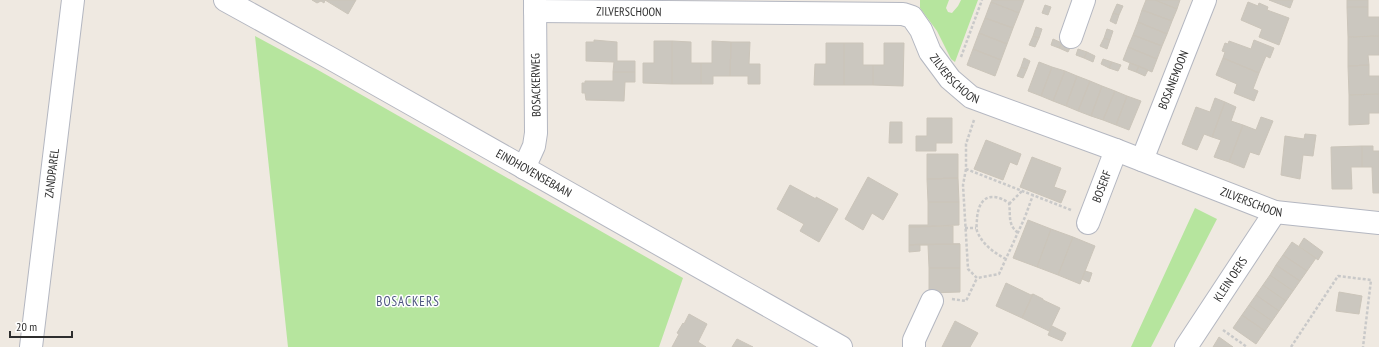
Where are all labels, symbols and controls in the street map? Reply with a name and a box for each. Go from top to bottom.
street label: ZILVERSCHOON [596,4,662,19]
street label: BOSANEMOON [1155,48,1191,111]
street label: ZILVERSCHOON [927,51,982,106]
street label: BOSACKERWEG [527,53,544,117]
street label: EINDHOVENSEBAAN [494,145,574,200]
street label: ZANDPAREL [41,148,62,199]
street label: BOSERF [1089,168,1114,205]
street label: ZILVERSCHOON [1218,183,1283,220]
street label: KLEIN OERS [1210,254,1250,304]
district label: BOSACKERS [376,293,440,310]
scale bar [10,313,72,339]
text: 20 m [16,319,37,334]

